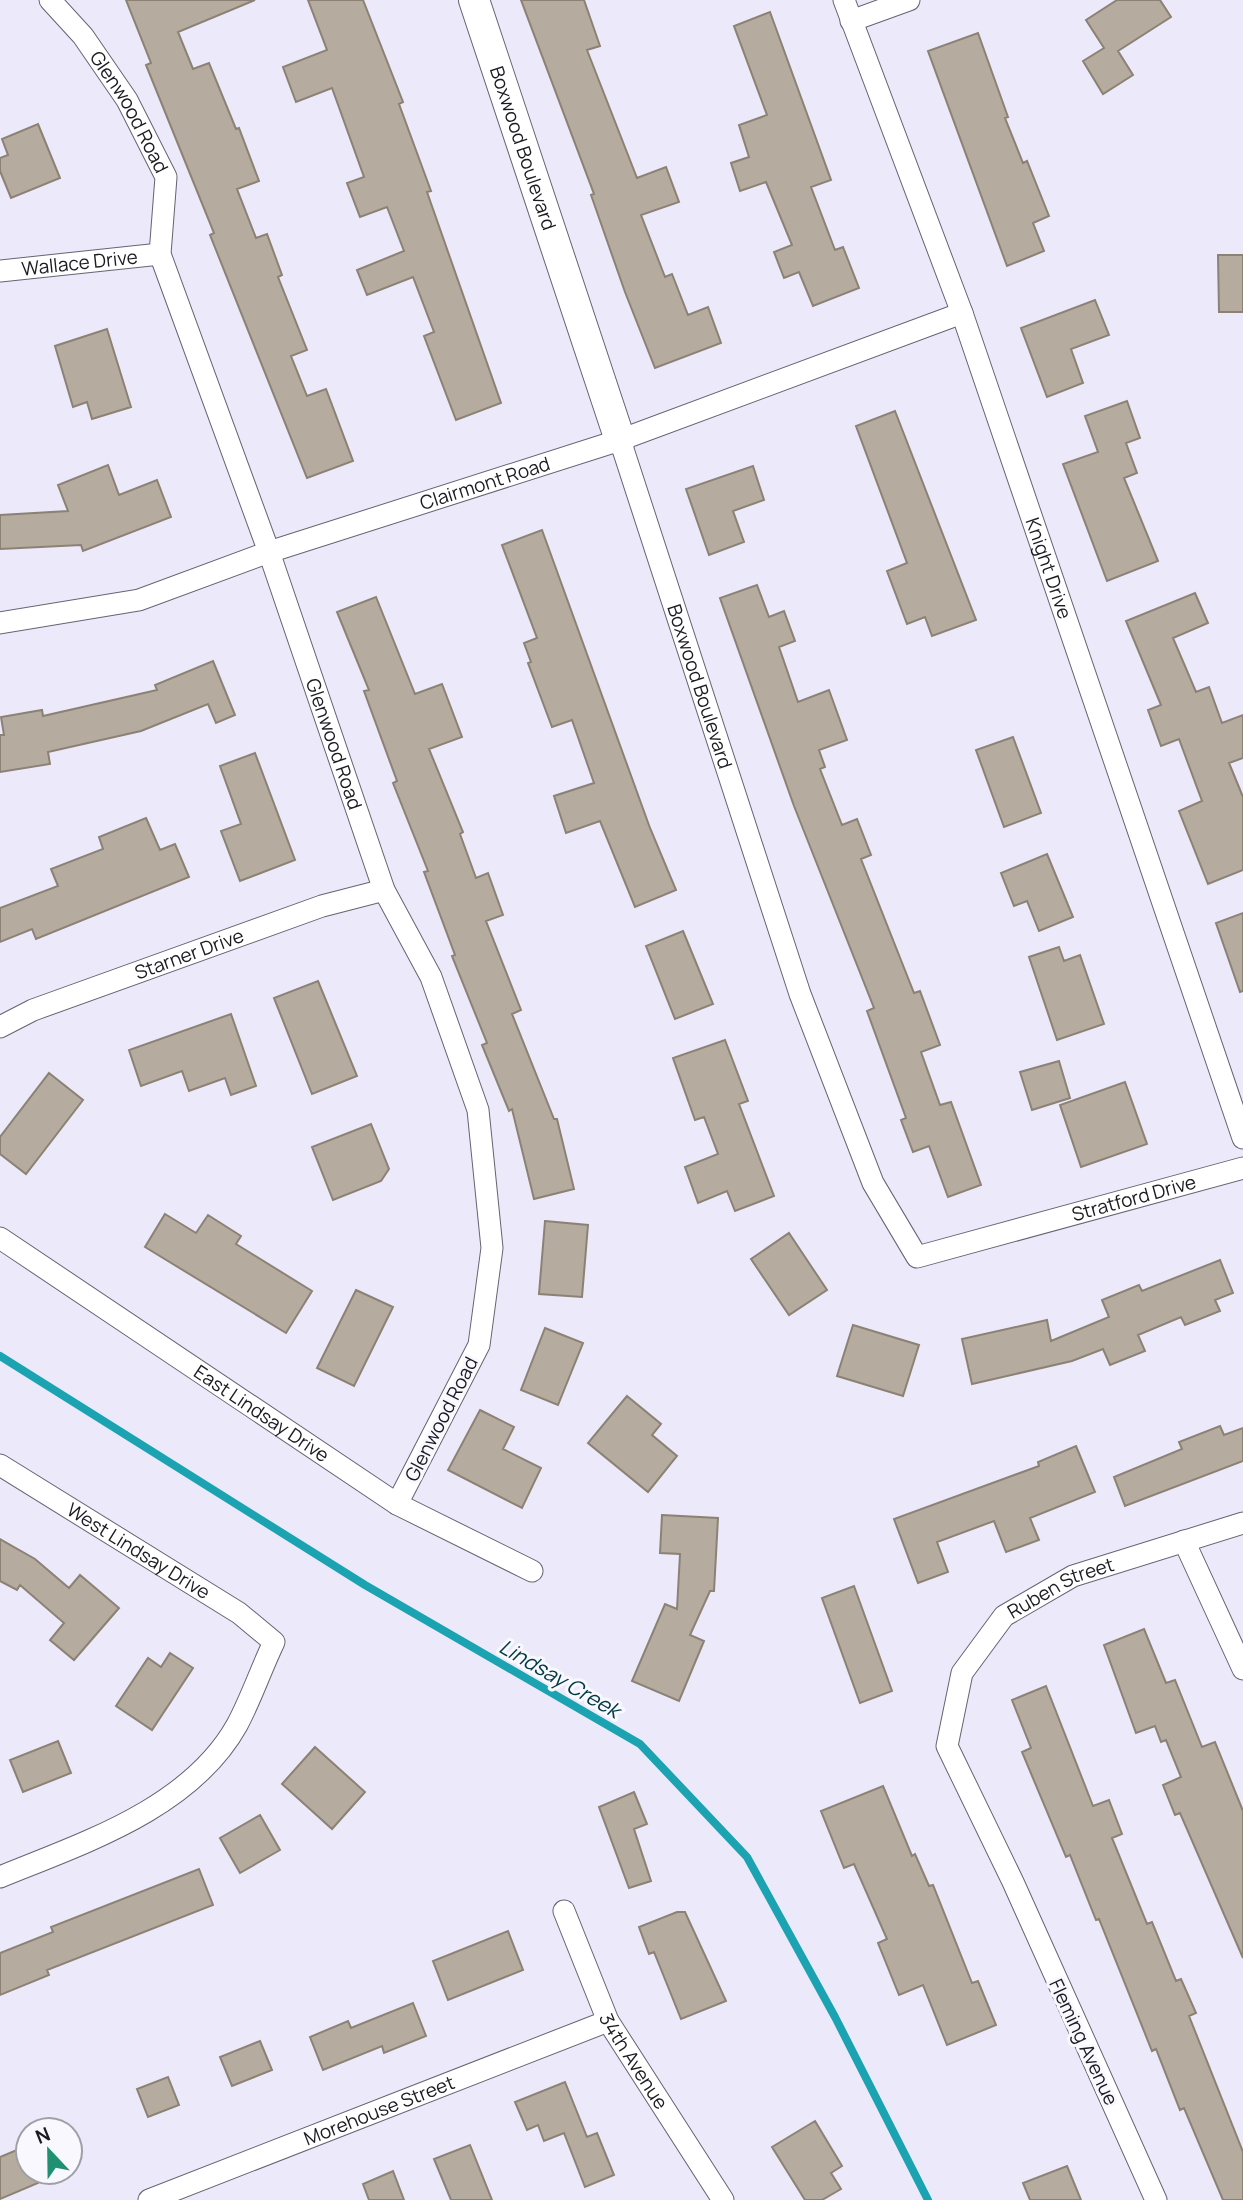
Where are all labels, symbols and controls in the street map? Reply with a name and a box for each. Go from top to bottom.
street label: Glenwood Road [84,46,175,177]
street label: Boxwood Boulevard [484,63,562,233]
street label: Wallace Drive [20,243,139,282]
street label: Clairmont Road [417,450,553,516]
street label: Knight Drive [1020,514,1078,622]
street label: Boxwood Boulevard [661,601,739,772]
street label: Glenwood Road [300,675,369,813]
street label: Starner Drive [131,922,247,985]
street label: Stratford Drive [1069,1168,1199,1227]
street label: Glenwood Road [398,1352,484,1486]
street label: East Lindsay Drive [189,1359,334,1468]
street label: West Lindsay Drive [62,1497,215,1605]
street label: Ruben Street [1002,1551,1117,1624]
water label: Lindsay Creek [494,1632,628,1725]
street label: Fleming Avenue [1043,1975,1125,2109]
street label: 34th Avenue [593,2009,674,2114]
street label: Morehouse Street [300,2069,458,2151]
north arrow [14,2116,84,2186]
text: N [31,2121,54,2150]

